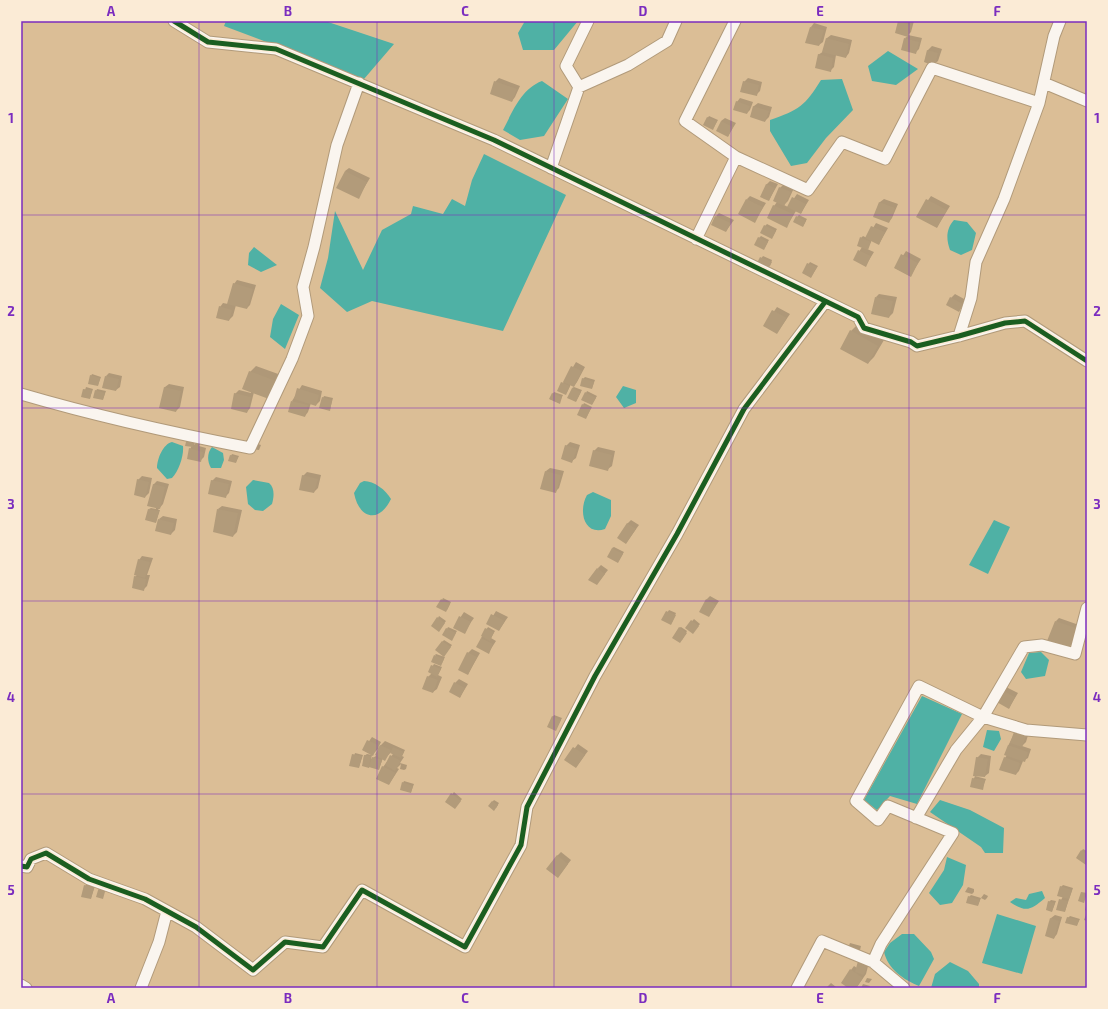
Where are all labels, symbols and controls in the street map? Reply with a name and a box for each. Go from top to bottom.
text: A [107,3,116,19]
text: B [284,3,292,19]
text: C [461,3,469,19]
text: D [639,3,648,19]
text: E [816,3,824,19]
text: F [993,3,1001,19]
text: 1 [8,110,14,126]
text: 1 [1094,110,1100,126]
text: 2 [7,303,15,319]
text: 2 [1093,303,1101,319]
text: 3 [7,496,15,512]
text: 3 [1093,496,1101,512]
text: 4 [7,689,15,705]
text: 4 [1093,689,1101,705]
text: 5 [7,882,15,898]
text: 5 [1093,882,1101,898]
text: A [107,990,116,1006]
text: B [284,990,292,1006]
text: C [461,990,469,1006]
text: D [639,990,648,1006]
text: E [816,990,824,1006]
text: F [993,990,1001,1006]

